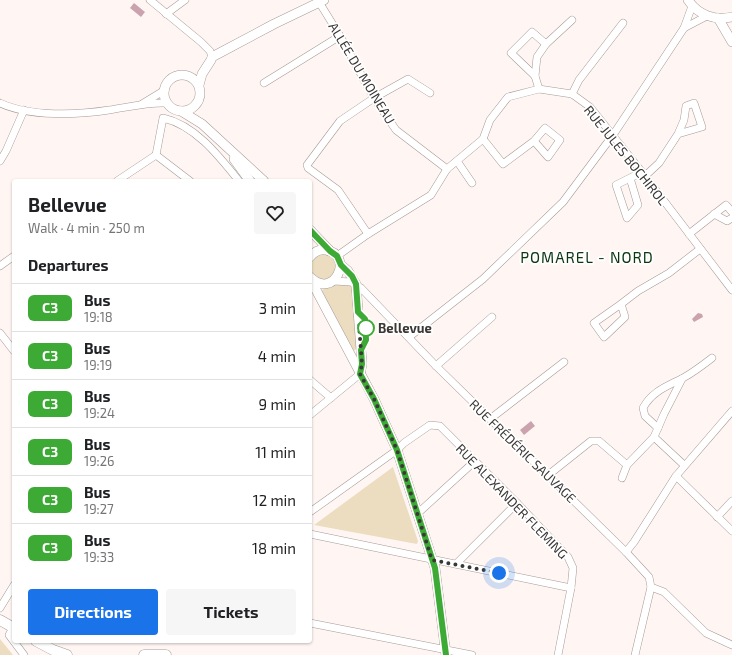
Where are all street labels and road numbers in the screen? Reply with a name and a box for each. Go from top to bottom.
street label: ALLÉE DU MOINEAU [325,19,400,127]
street label: RUE JULES BOCHIROL [581,102,671,208]
street label: RUE FRÉDÉRIC SAUVAGE [466,395,580,506]
street label: RUE ALEXANDER FLEMING [453,440,571,562]

